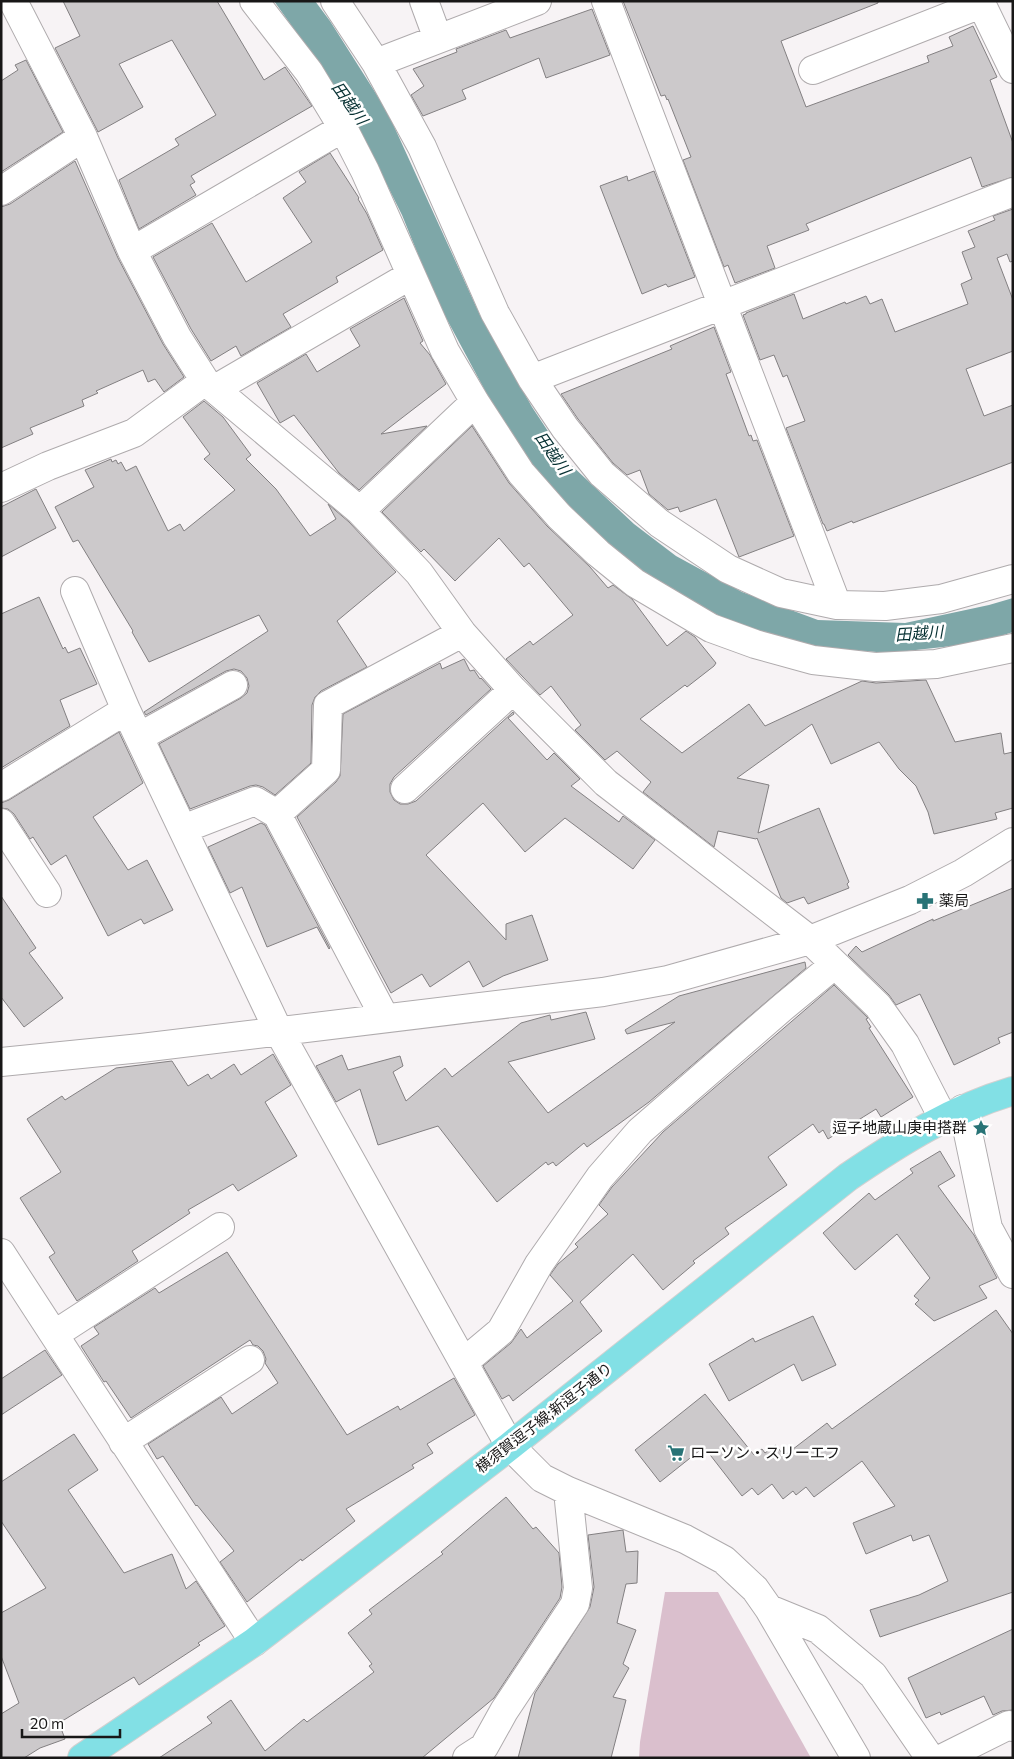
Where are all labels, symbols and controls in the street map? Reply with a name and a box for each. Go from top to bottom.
water label: 田越川 [329,78,373,129]
water label: 田越川 [532,428,576,479]
water label: 田越川 [894,621,946,644]
pharmacy icon: 薬局 [915,891,935,911]
place label: 薬局 [939,891,969,909]
place label: 逗子地蔵山庚申搭群 [832,1118,967,1136]
place icon: 逗子地蔵山庚申搭群 [971,1118,991,1138]
street label: 横須賀逗子線;新逗子通り [471,1358,615,1476]
supermarket icon: ローソン・スリーエフ [666,1443,686,1463]
place label: ローソン・スリーエフ [690,1443,840,1461]
scale bar [22,1706,120,1738]
text: 20 m [30,1714,64,1732]

